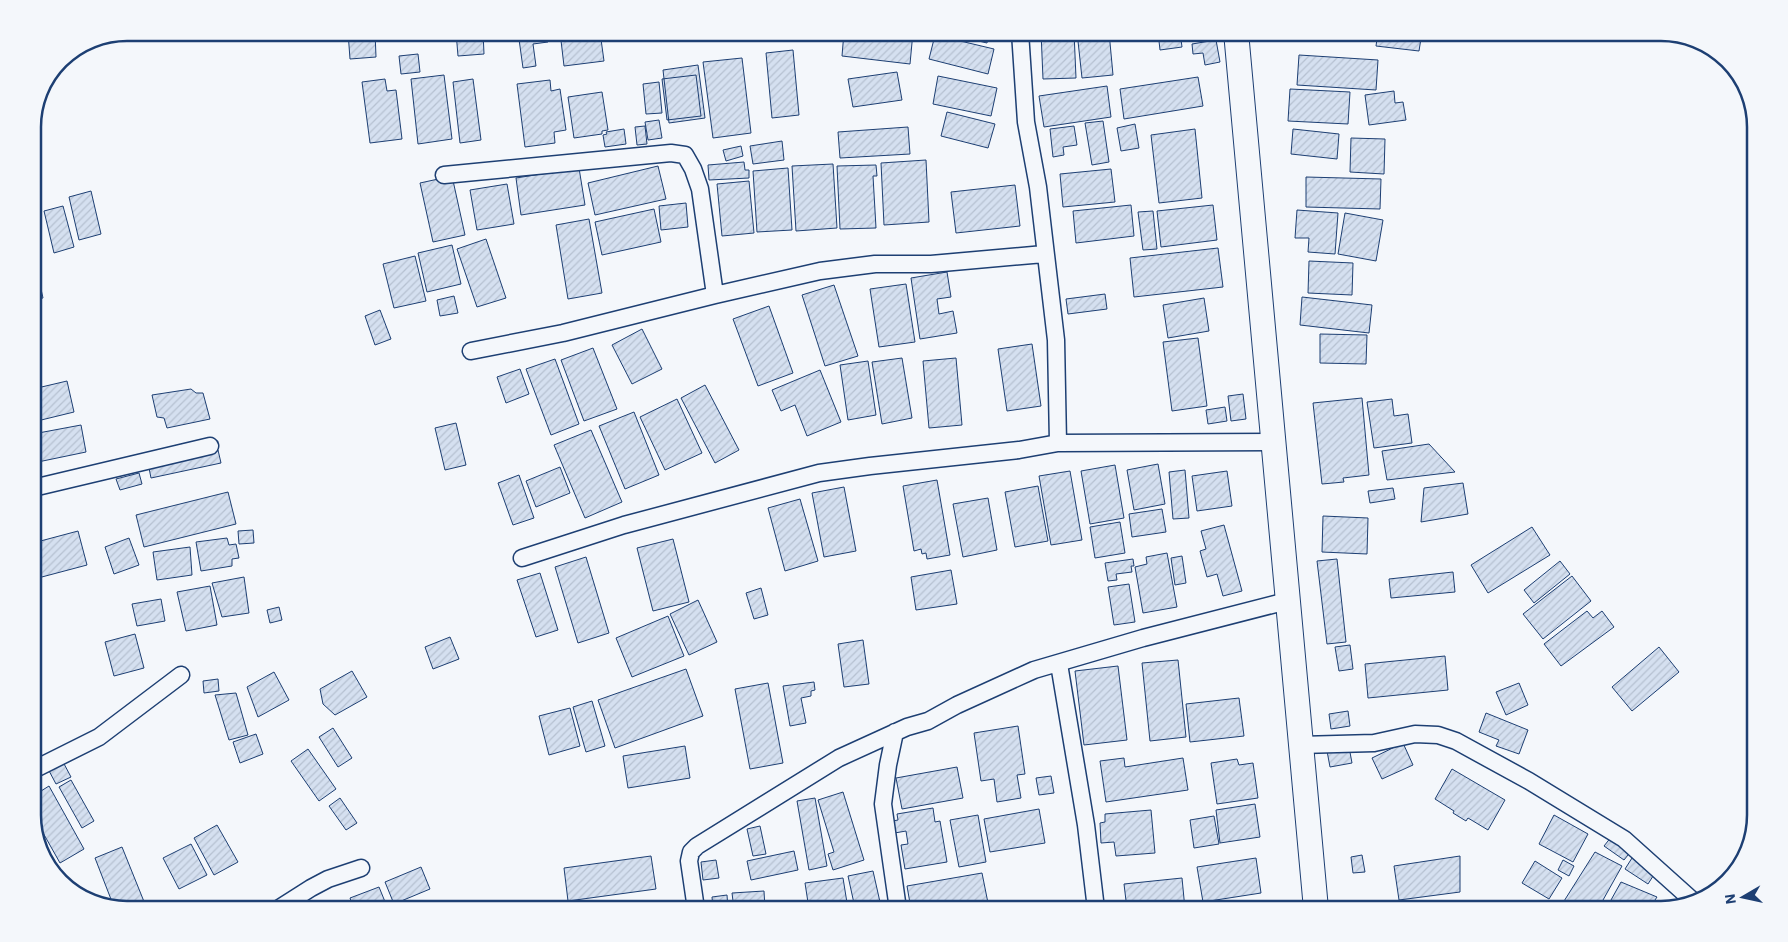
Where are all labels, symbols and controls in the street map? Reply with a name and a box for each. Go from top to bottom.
north arrow [1718,872,1768,922]
text: N [1720,893,1740,905]

